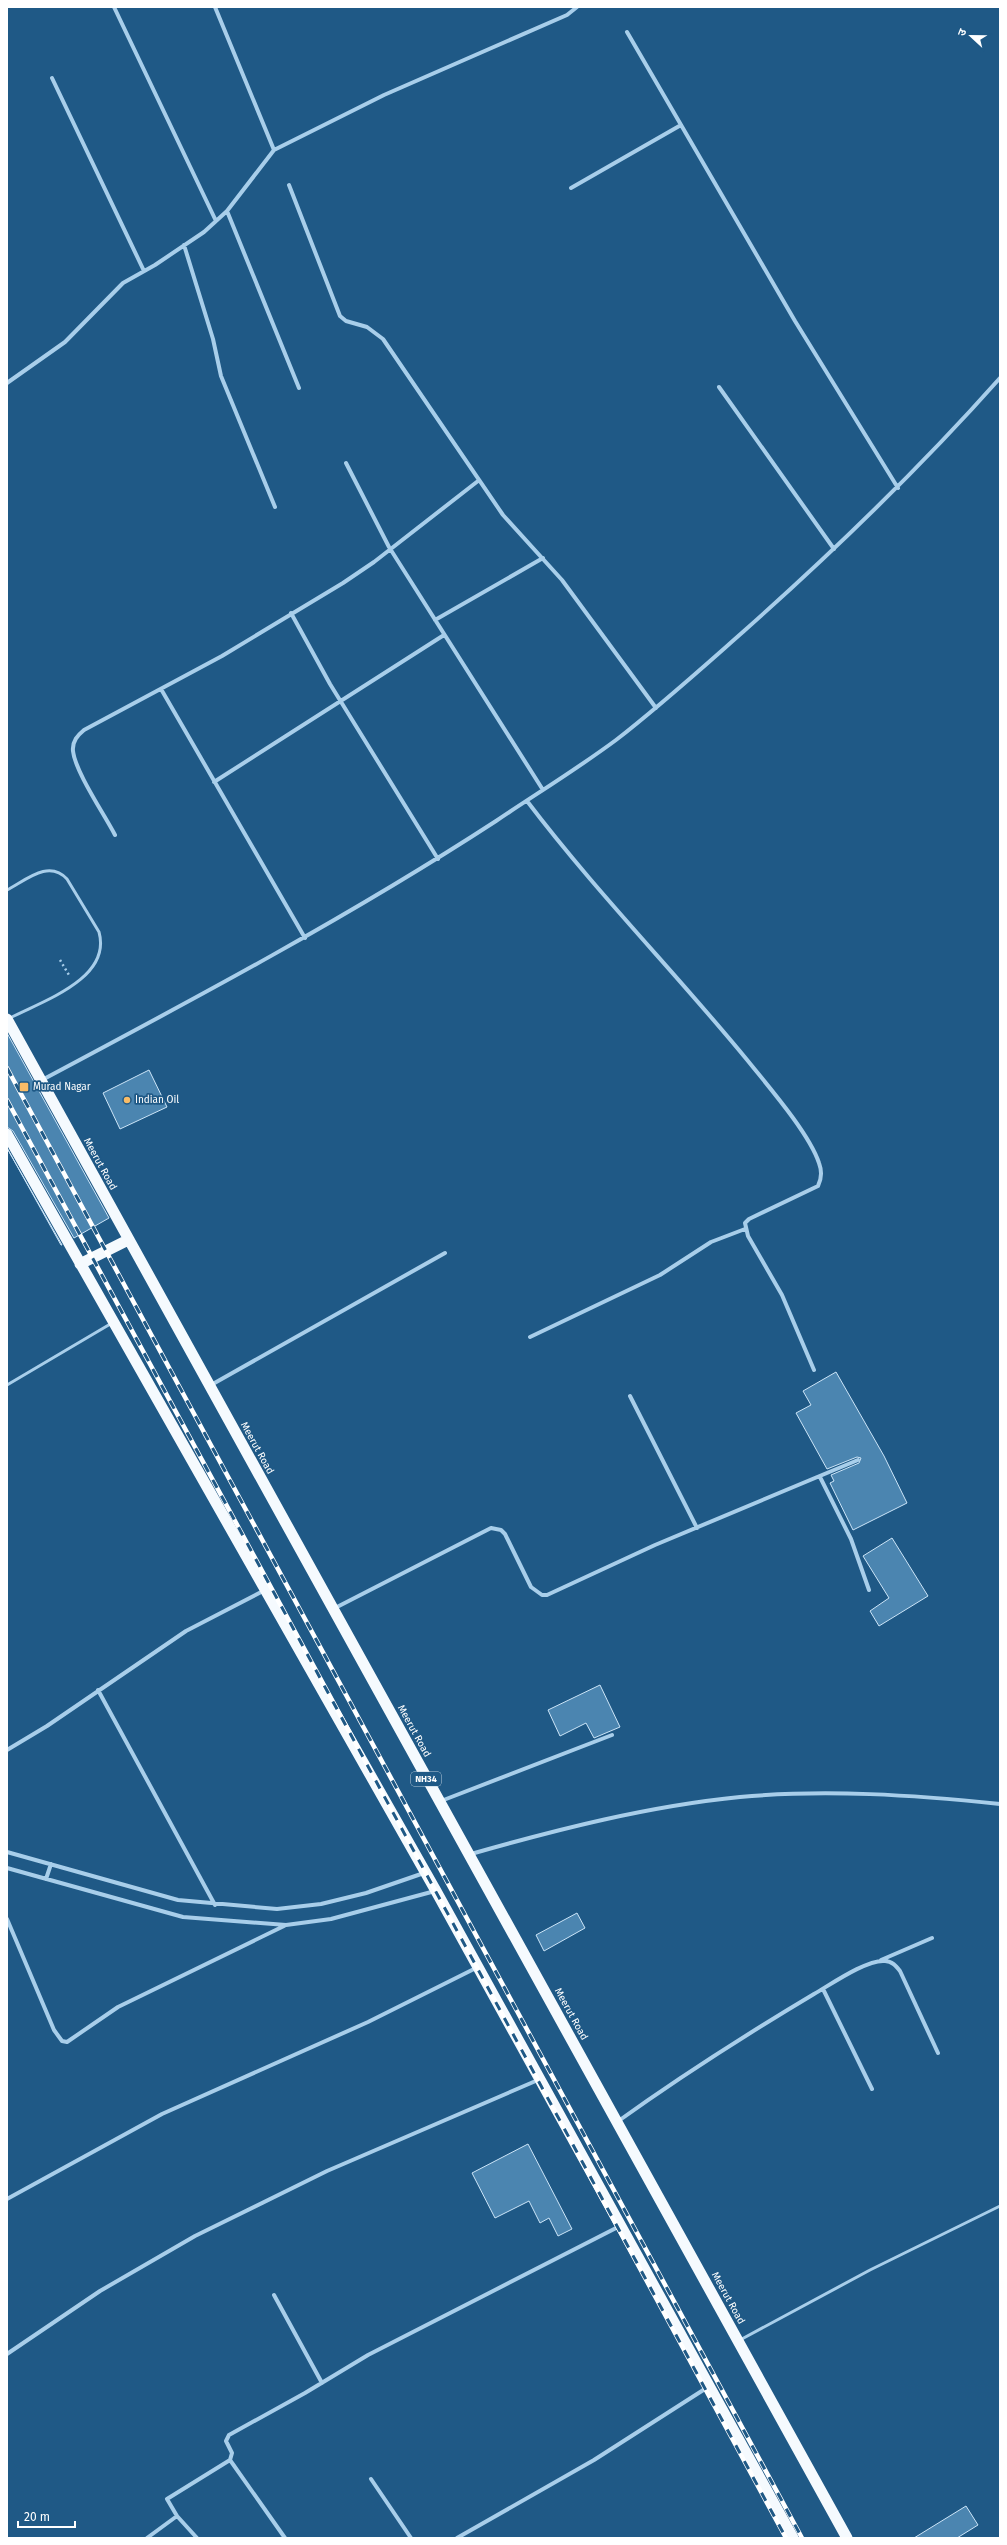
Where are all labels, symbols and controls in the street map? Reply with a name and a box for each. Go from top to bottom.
north arrow [951,16,991,56]
text: उ [955,27,970,38]
marker: Murad Nagar [18,1081,30,1093]
place label: Murad Nagar [33,1081,91,1093]
place label: Indian Oil [135,1094,179,1106]
marker: Indian Oil [122,1095,132,1105]
street label: Meerut Road [81,1136,119,1192]
street label: Meerut Road [238,1420,276,1476]
street label: Meerut Road [395,1703,433,1759]
road number: NH34 [411,1772,441,1786]
street label: Meerut Road [552,1986,590,2042]
street label: Meerut Road [709,2270,747,2326]
scale bar [18,2503,75,2529]
text: 20 m [24,2510,50,2524]

